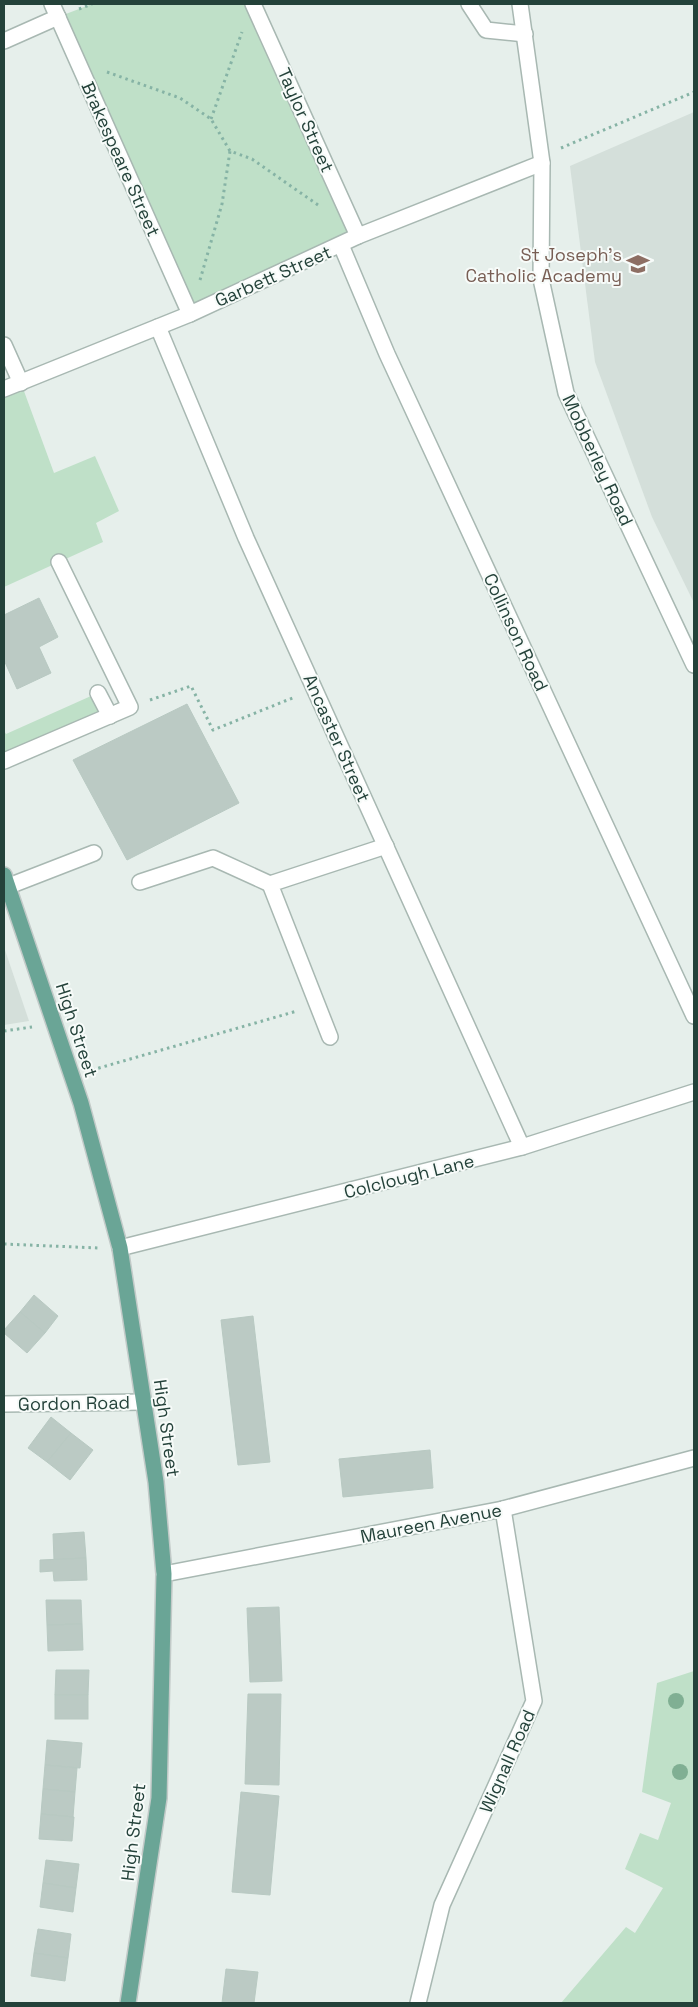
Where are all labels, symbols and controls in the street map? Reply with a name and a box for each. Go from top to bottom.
street label: Taylor Street [273,64,339,176]
street label: Brakespeare Street [76,78,166,240]
street label: Garbett Street [211,240,335,312]
place label: St Joseph's Catholic Academy [465,243,622,287]
school or university icon: St Joseph's Catholic Academy [625,251,651,277]
street label: Mobberley Road [558,391,638,529]
street label: Collinson Road [479,569,553,695]
street label: Ancaster Street [298,670,376,806]
street label: High Street [51,980,103,1080]
street label: Colclough Lane [341,1149,477,1203]
street label: High Street [149,1378,185,1478]
street label: Gordon Road [18,1391,130,1415]
street label: Maureen Avenue [358,1498,504,1548]
street label: Wignall Road [474,1706,540,1816]
street label: High Street [116,1782,150,1882]

